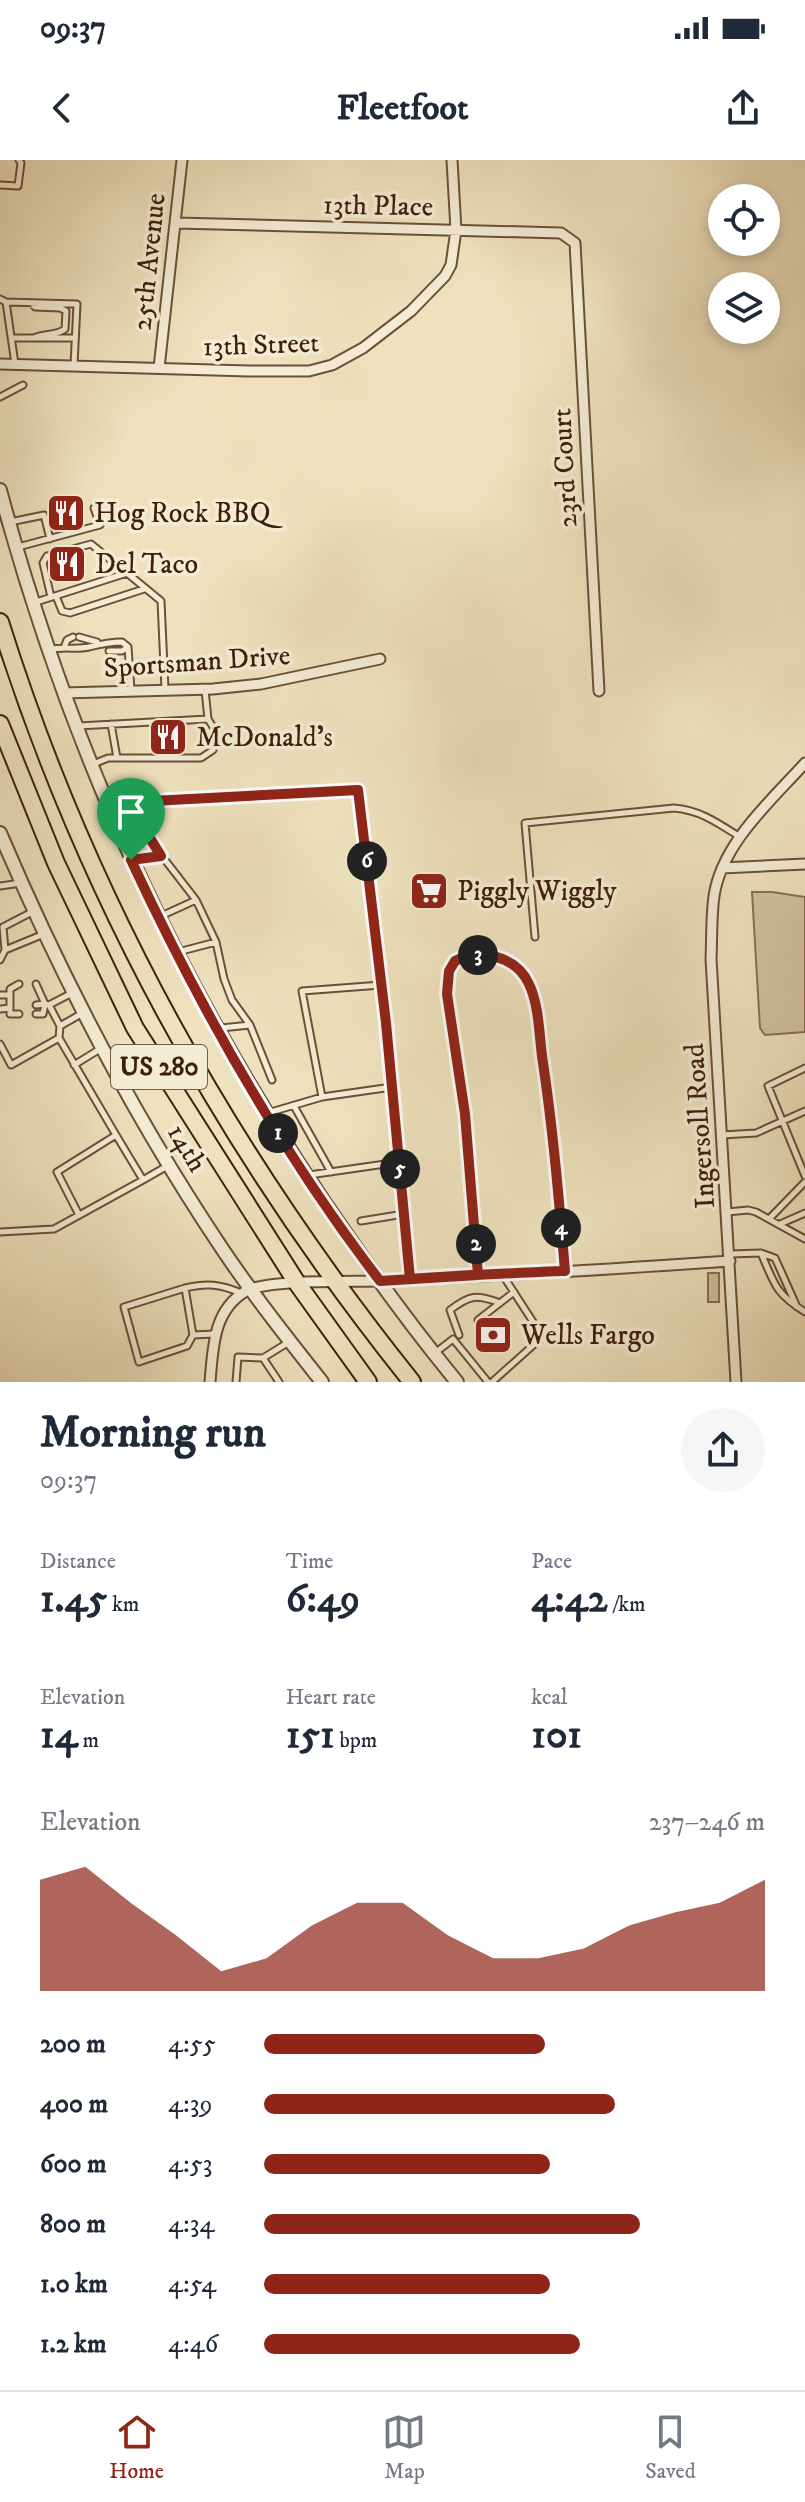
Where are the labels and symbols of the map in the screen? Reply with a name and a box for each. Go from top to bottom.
street label: 13th Place [322,188,434,224]
street label: 25th Avenue [124,192,174,332]
street label: 13th Street [202,325,320,365]
street label: 23rd Court [544,407,586,529]
restaurant icon: Hog Rock BBQ [45,492,87,534]
place label: Hog Rock BBQ [94,496,284,531]
restaurant icon: Del Taco [46,543,88,585]
place label: Del Taco [95,547,198,582]
street label: Sportsman Drive [103,638,291,686]
restaurant icon: McDonald's [147,716,189,758]
place label: McDonald's [196,720,333,755]
pin [97,778,165,860]
pin: 6 [347,841,387,881]
supermarket icon: Piggly Wiggly [408,870,450,912]
place label: Piggly Wiggly [457,874,617,909]
pin: 3 [458,935,498,975]
street label: Ingersoll Road [677,1042,723,1210]
road number: US 280 [111,1045,207,1089]
pin: 1 [258,1113,298,1153]
street label: 14th [159,1118,215,1179]
pin: 5 [380,1149,420,1189]
pin: 4 [541,1208,581,1248]
pin: 2 [456,1224,496,1264]
bank icon: Wells Fargo [472,1314,514,1356]
place label: Wells Fargo [520,1318,655,1353]

